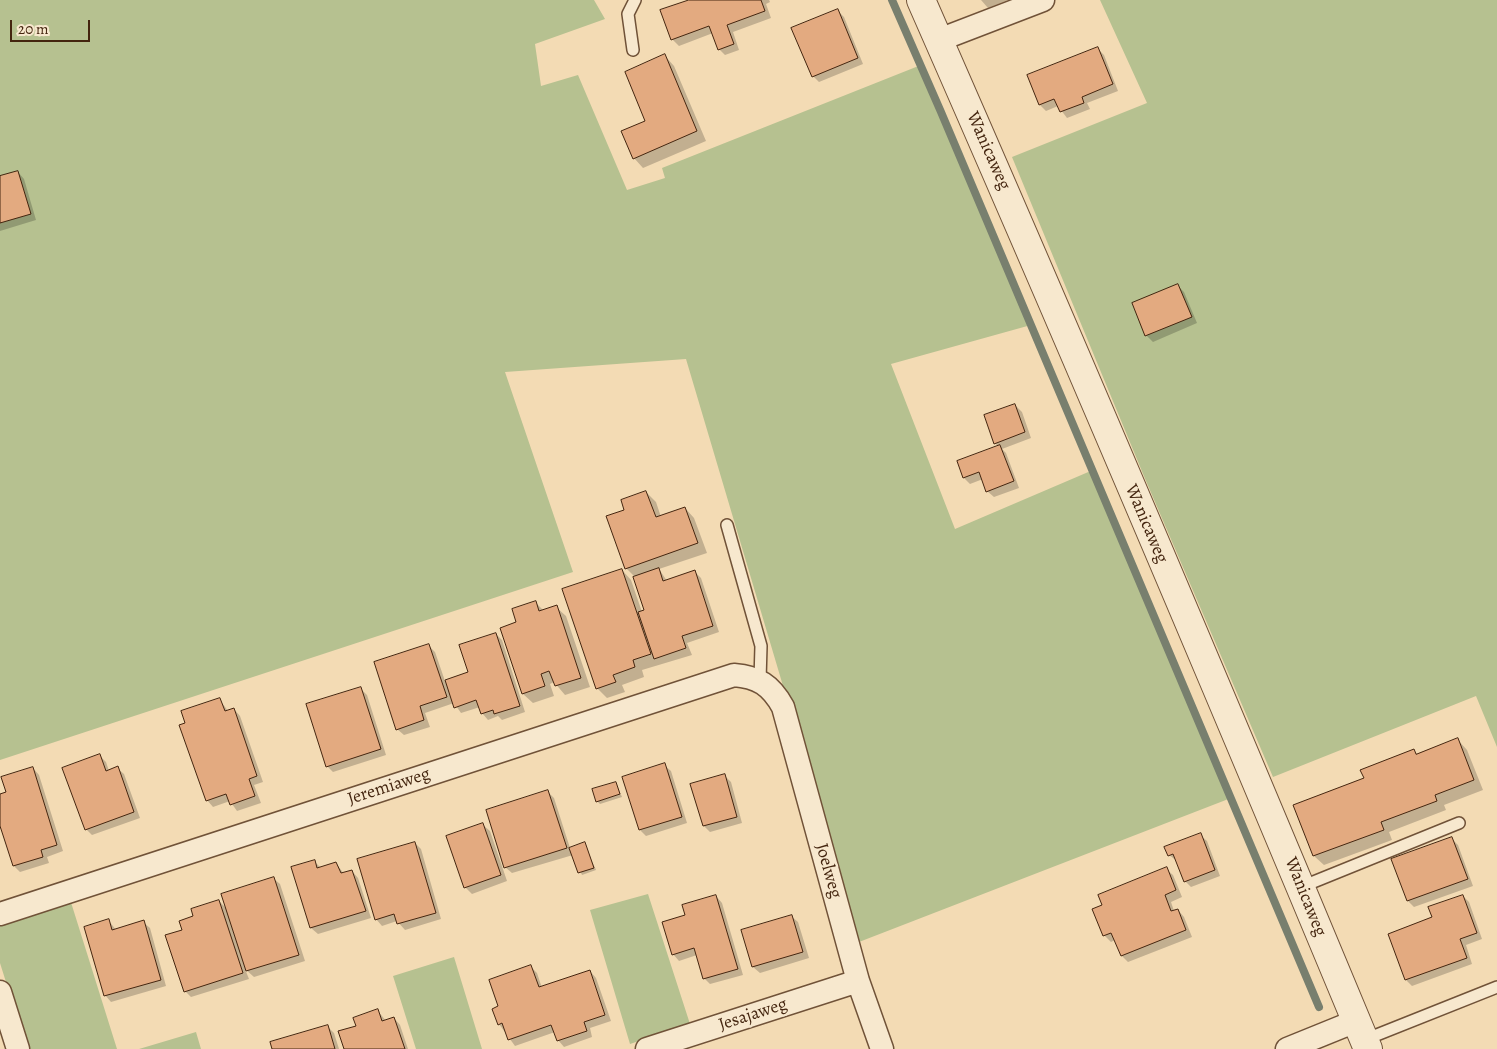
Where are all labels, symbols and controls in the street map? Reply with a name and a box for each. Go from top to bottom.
scale bar [12,10,92,42]
text: 20 m [18,19,49,39]
street label: Wanicaweg [961,108,1015,194]
street label: Wanicaweg [1120,481,1172,567]
street label: Jeremiaweg [345,764,433,810]
street label: Joelweg [810,841,846,901]
street label: Wanicaweg [1279,854,1331,940]
street label: Jesajaweg [716,994,790,1036]

